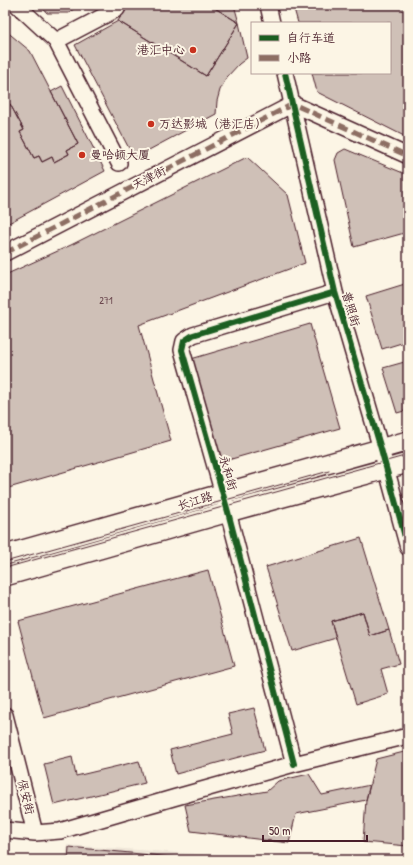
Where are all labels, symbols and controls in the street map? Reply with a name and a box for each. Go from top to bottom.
legend [251,22,391,74]
text: 自行车道 [287,29,335,46]
place label: 港汇中心 [137,41,185,58]
marker: 港汇中心 [188,45,198,55]
text: 小路 [287,49,311,66]
place label: 万达影城（港汇店） [159,115,267,132]
marker: 万达影城（港汇店） [146,119,156,129]
place label: 曼哈顿大厦 [90,146,150,163]
marker: 曼哈顿大厦 [77,150,87,160]
street label: 天津街 [129,162,169,193]
street label: 普照街 [338,289,365,329]
house number: 271 [99,294,113,307]
street label: 永和街 [215,453,242,493]
street label: 长江路 [175,487,215,514]
street label: 保安街 [14,777,39,816]
scale bar [263,817,367,843]
text: 50 m [269,822,290,839]

